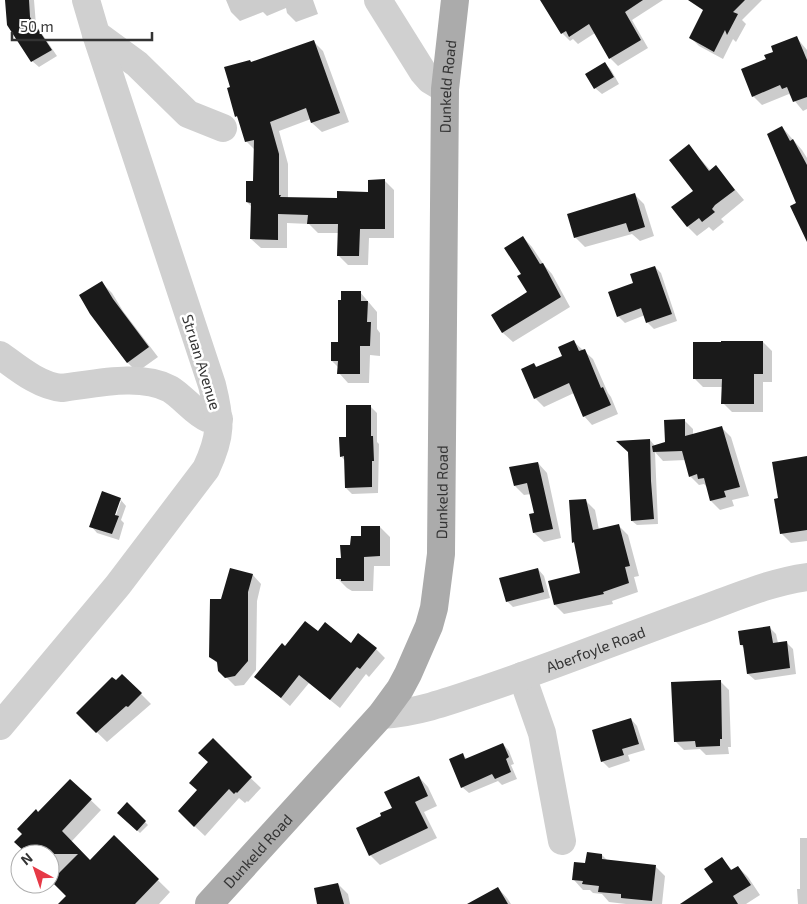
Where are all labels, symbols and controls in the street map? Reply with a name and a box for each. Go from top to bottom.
scale bar [12,10,152,42]
text: 50 m [20,17,54,35]
street label: Dunkeld Road [436,39,459,133]
street label: Struan Avenue [179,312,225,412]
street label: Dunkeld Road [432,445,451,539]
street label: Aberfoyle Road [543,622,648,676]
street label: Dunkeld Road [219,810,296,891]
north arrow [10,844,60,894]
text: N [17,849,36,868]

